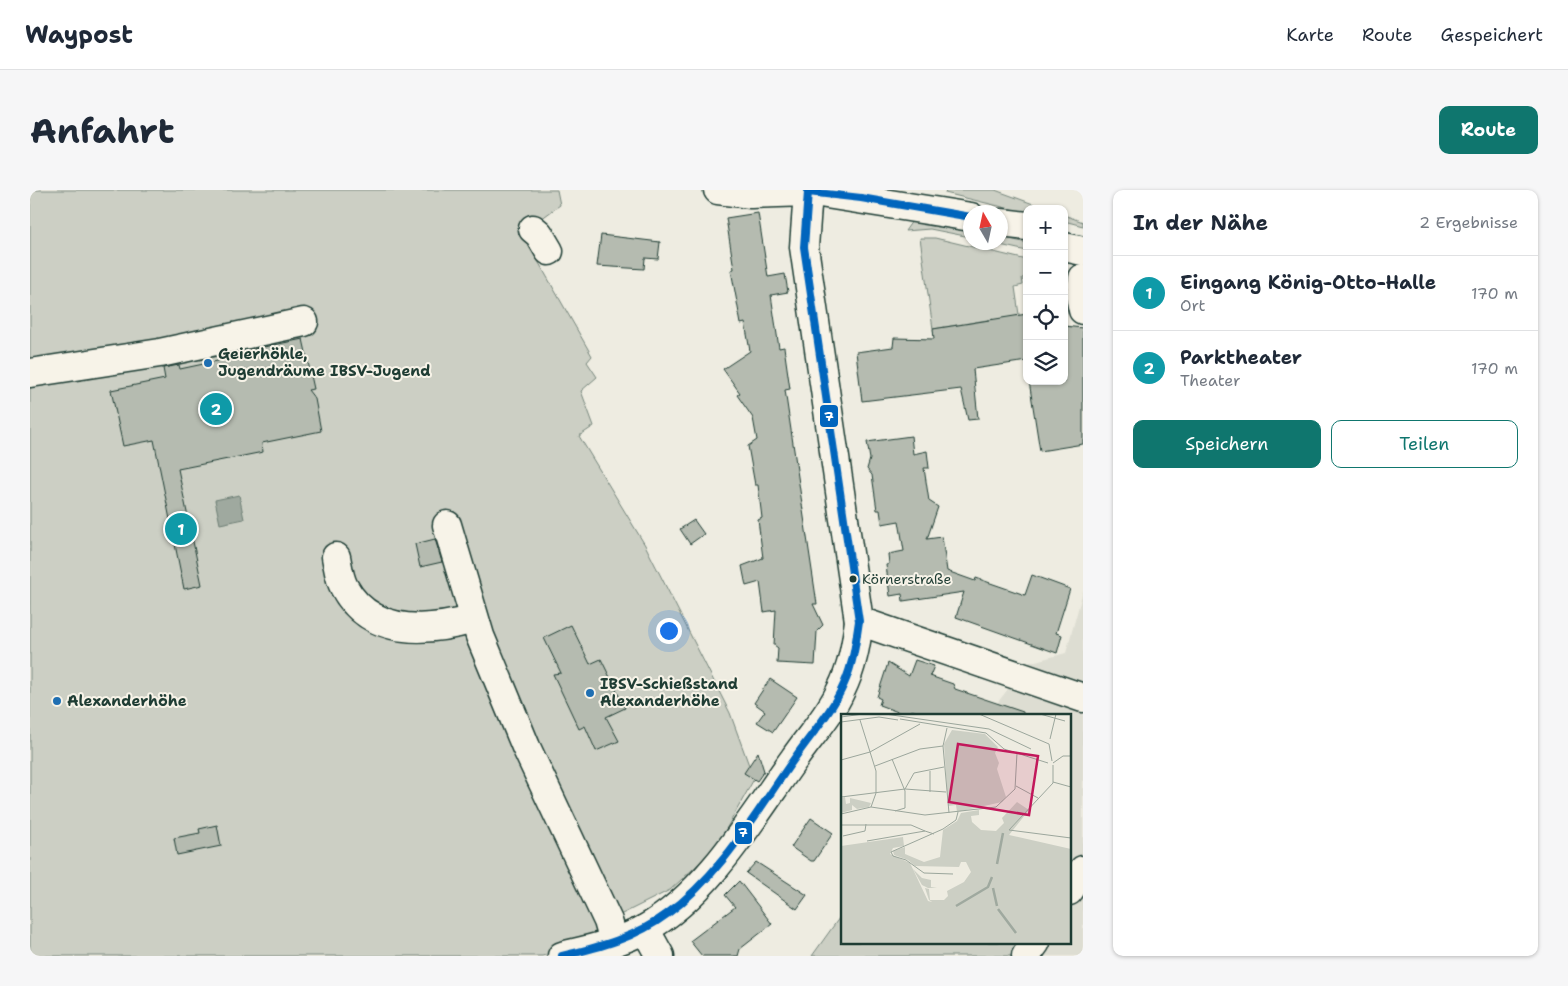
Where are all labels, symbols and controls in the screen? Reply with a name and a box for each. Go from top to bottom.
text: Waypost [25,19,133,51]
text: Karte [1286,23,1334,47]
text: Route [1362,23,1413,47]
text: Gespeichert [1441,23,1543,47]
button: Route [1439,106,1538,154]
text: Anfahrt [30,107,174,154]
north arrow [963,205,1008,250]
map controls [1023,205,1068,385]
button: + [1023,205,1068,250]
text: In der Nähe [1133,209,1268,237]
text: 2 Ergebnisse [1419,212,1518,233]
button: − [1023,250,1068,295]
text: Eingang König-Otto-Halle [1180,270,1436,295]
text: 1 [1145,283,1153,304]
text: 170 m [1471,283,1518,304]
button: locate [1023,295,1068,340]
text: Ort [1180,295,1206,316]
button: layers [1023,340,1068,385]
place label: Geierhöhle, Jugendräume IBSV-Jugend [218,344,431,381]
text: Parktheater [1180,345,1302,370]
marker: Geierhöhle, Jugendräume IBSV-Jugend [202,357,214,369]
text: 2 [1143,358,1155,379]
text: 170 m [1471,358,1518,379]
text: Theater [1180,370,1241,391]
pin: 2 [200,390,232,428]
line badge: 7 [819,404,839,428]
text: 7 [824,407,834,425]
button: Speichern [1133,420,1321,468]
button: Teilen [1331,420,1518,468]
pin: 1 [165,510,197,548]
place label: Körnerstraße [862,570,951,588]
marker: Körnerstraße [848,574,858,584]
your location [656,618,682,644]
place label: IBSV-Schießstand Alexanderhöhe [600,674,738,711]
marker: IBSV-Schießstand Alexanderhöhe [584,687,596,699]
place label: Alexanderhöhe [67,691,187,711]
marker: Alexanderhöhe [51,695,63,707]
inset map [841,714,1070,944]
line badge: 7 [734,821,753,845]
text: 7 [738,823,748,841]

